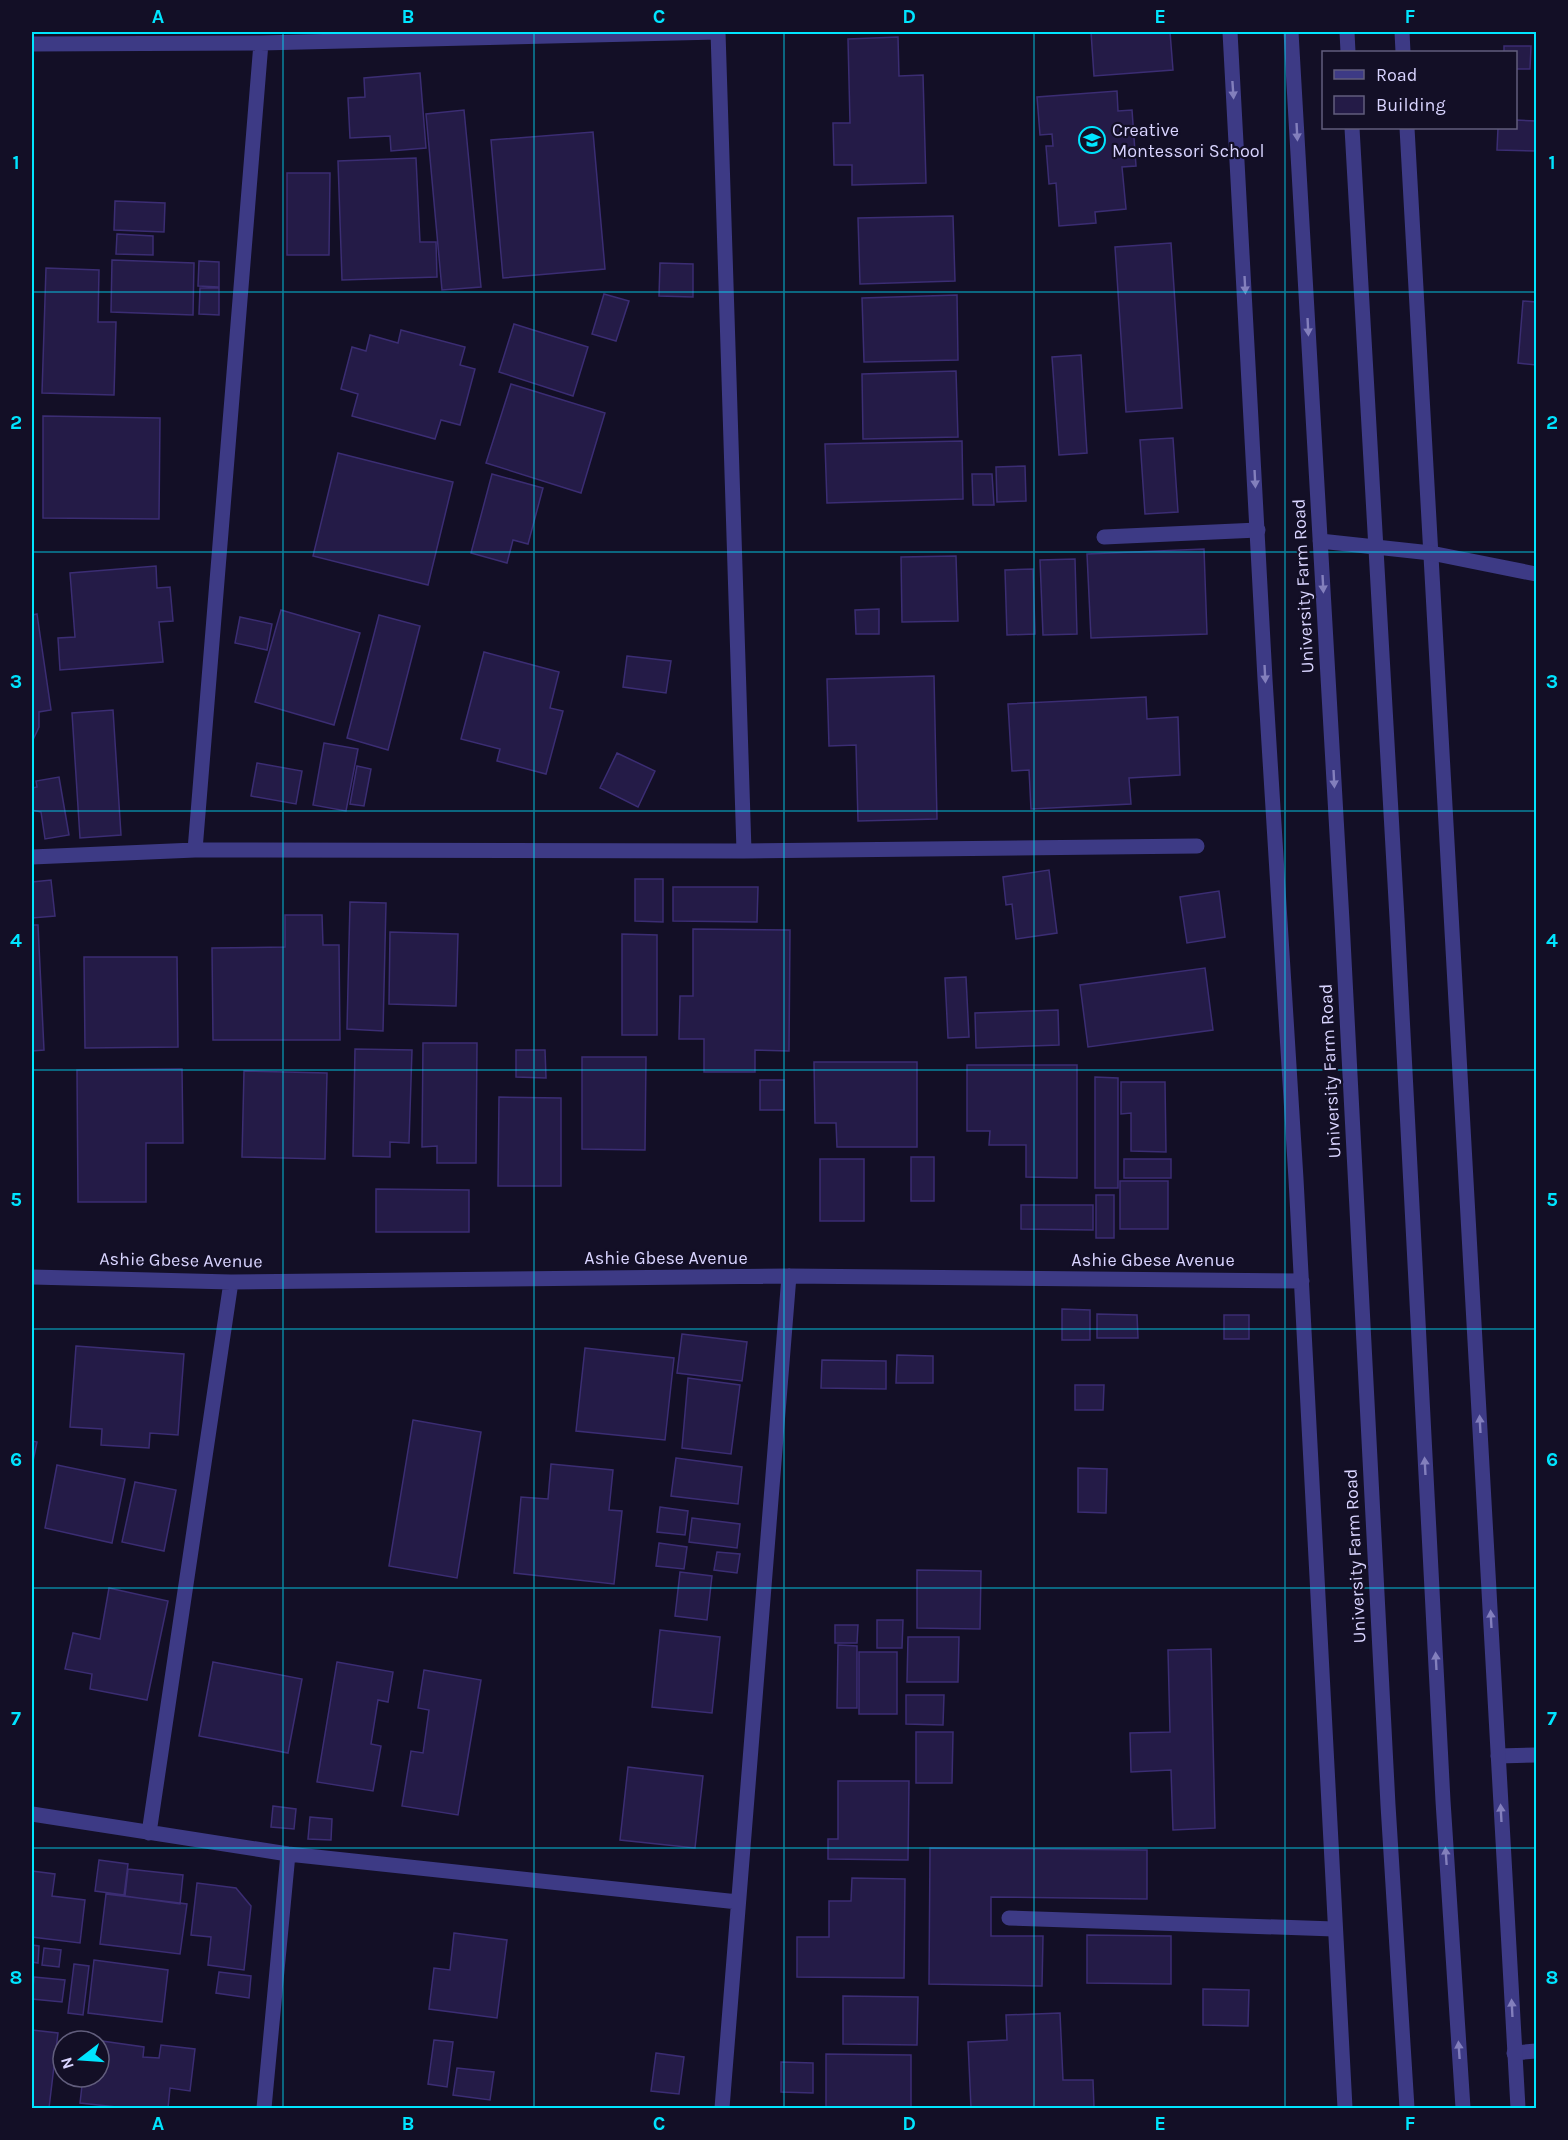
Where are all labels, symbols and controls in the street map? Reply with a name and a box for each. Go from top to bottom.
text: A [152,5,165,28]
text: B [402,5,414,28]
text: C [653,5,665,28]
text: D [902,5,916,28]
text: E [1154,5,1166,28]
text: F [1405,5,1416,28]
legend [1322,51,1517,129]
text: Road [1376,64,1417,86]
one-way arrow [1229,80,1238,99]
text: Building [1376,94,1446,116]
place label: Creative Montessori School [1112,119,1265,162]
one-way arrow [1292,122,1302,141]
school or university icon: Creative Montessori School [1077,125,1107,155]
text: 1 [12,151,20,174]
text: 1 [1548,151,1556,174]
one-way arrow [1240,275,1249,294]
one-way arrow [1304,317,1313,336]
text: 2 [10,411,22,434]
text: 2 [1546,411,1558,434]
one-way arrow [1250,470,1260,489]
street label: University Farm Road [1287,498,1319,674]
one-way arrow [1318,575,1327,594]
one-way arrow [1260,665,1270,684]
text: 3 [10,670,22,693]
text: 3 [1546,670,1558,693]
one-way arrow [1329,769,1338,788]
text: 4 [10,929,22,952]
text: 4 [1546,929,1558,952]
street label: University Farm Road [1314,983,1346,1159]
text: 5 [10,1188,22,1211]
text: 5 [1546,1188,1558,1211]
street label: Ashie Gbese Avenue [584,1247,748,1269]
street label: Ashie Gbese Avenue [99,1248,263,1272]
street label: Ashie Gbese Avenue [1071,1249,1235,1271]
one-way arrow [1476,1415,1485,1434]
text: 6 [10,1448,22,1471]
text: 6 [1546,1448,1558,1471]
one-way arrow [1421,1457,1430,1476]
street label: University Farm Road [1339,1468,1371,1644]
one-way arrow [1486,1609,1495,1628]
one-way arrow [1431,1651,1440,1670]
text: 7 [11,1707,21,1730]
text: 7 [1547,1707,1557,1730]
one-way arrow [1497,1804,1506,1823]
one-way arrow [1442,1846,1451,1865]
text: 8 [10,1966,22,1989]
text: 8 [1546,1966,1558,1989]
one-way arrow [1507,1999,1517,2018]
north arrow [51,2029,111,2089]
one-way arrow [1454,2041,1463,2060]
text: N [56,2055,78,2072]
text: A [152,2112,165,2135]
text: B [402,2112,414,2135]
text: C [653,2112,665,2135]
text: D [902,2112,916,2135]
text: E [1154,2112,1166,2135]
text: F [1405,2112,1416,2135]

